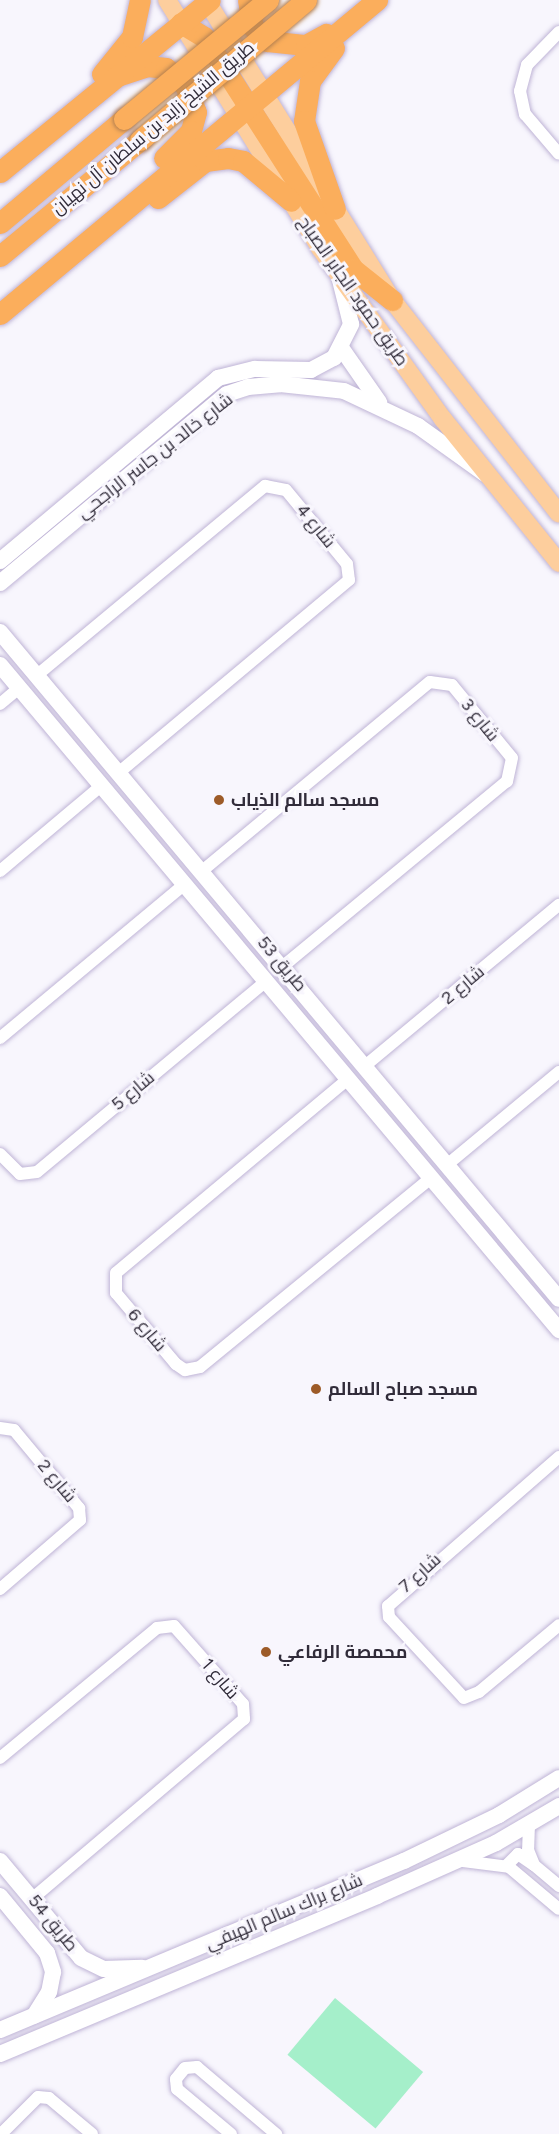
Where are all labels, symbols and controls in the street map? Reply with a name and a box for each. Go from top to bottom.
street label: طريق الشيخ زايد بن سلطان آل نهيان [47,37,259,219]
street label: طريق حمود الجابر الصباح [293,212,413,370]
street label: شارع خالد بن جاسر الراجحي [73,388,237,524]
street label: شارع 4 [292,500,340,552]
street label: شارع 3 [456,694,504,746]
place label: مسجد سالم الذياب [231,789,379,811]
marker: مسجد سالم الذياب [212,793,226,807]
street label: طريق 53 [253,932,311,996]
street label: شارع 2 [437,961,489,1009]
street label: شارع 5 [107,1067,159,1115]
street label: شارع 6 [123,1304,171,1356]
place label: مسجد صباح السالم [328,1378,478,1400]
marker: مسجد صباح السالم [309,1382,323,1396]
street label: شارع 2 [33,1455,81,1507]
street label: شارع 7 [395,1549,445,1597]
place label: محمصة الرفاعي [278,1641,407,1663]
marker: محمصة الرفاعي [259,1645,273,1659]
street label: شارع 1 [197,1654,243,1704]
street label: شارع براك سالم الهيفي [202,1869,366,1955]
street label: طريق 54 [23,1890,83,1956]

